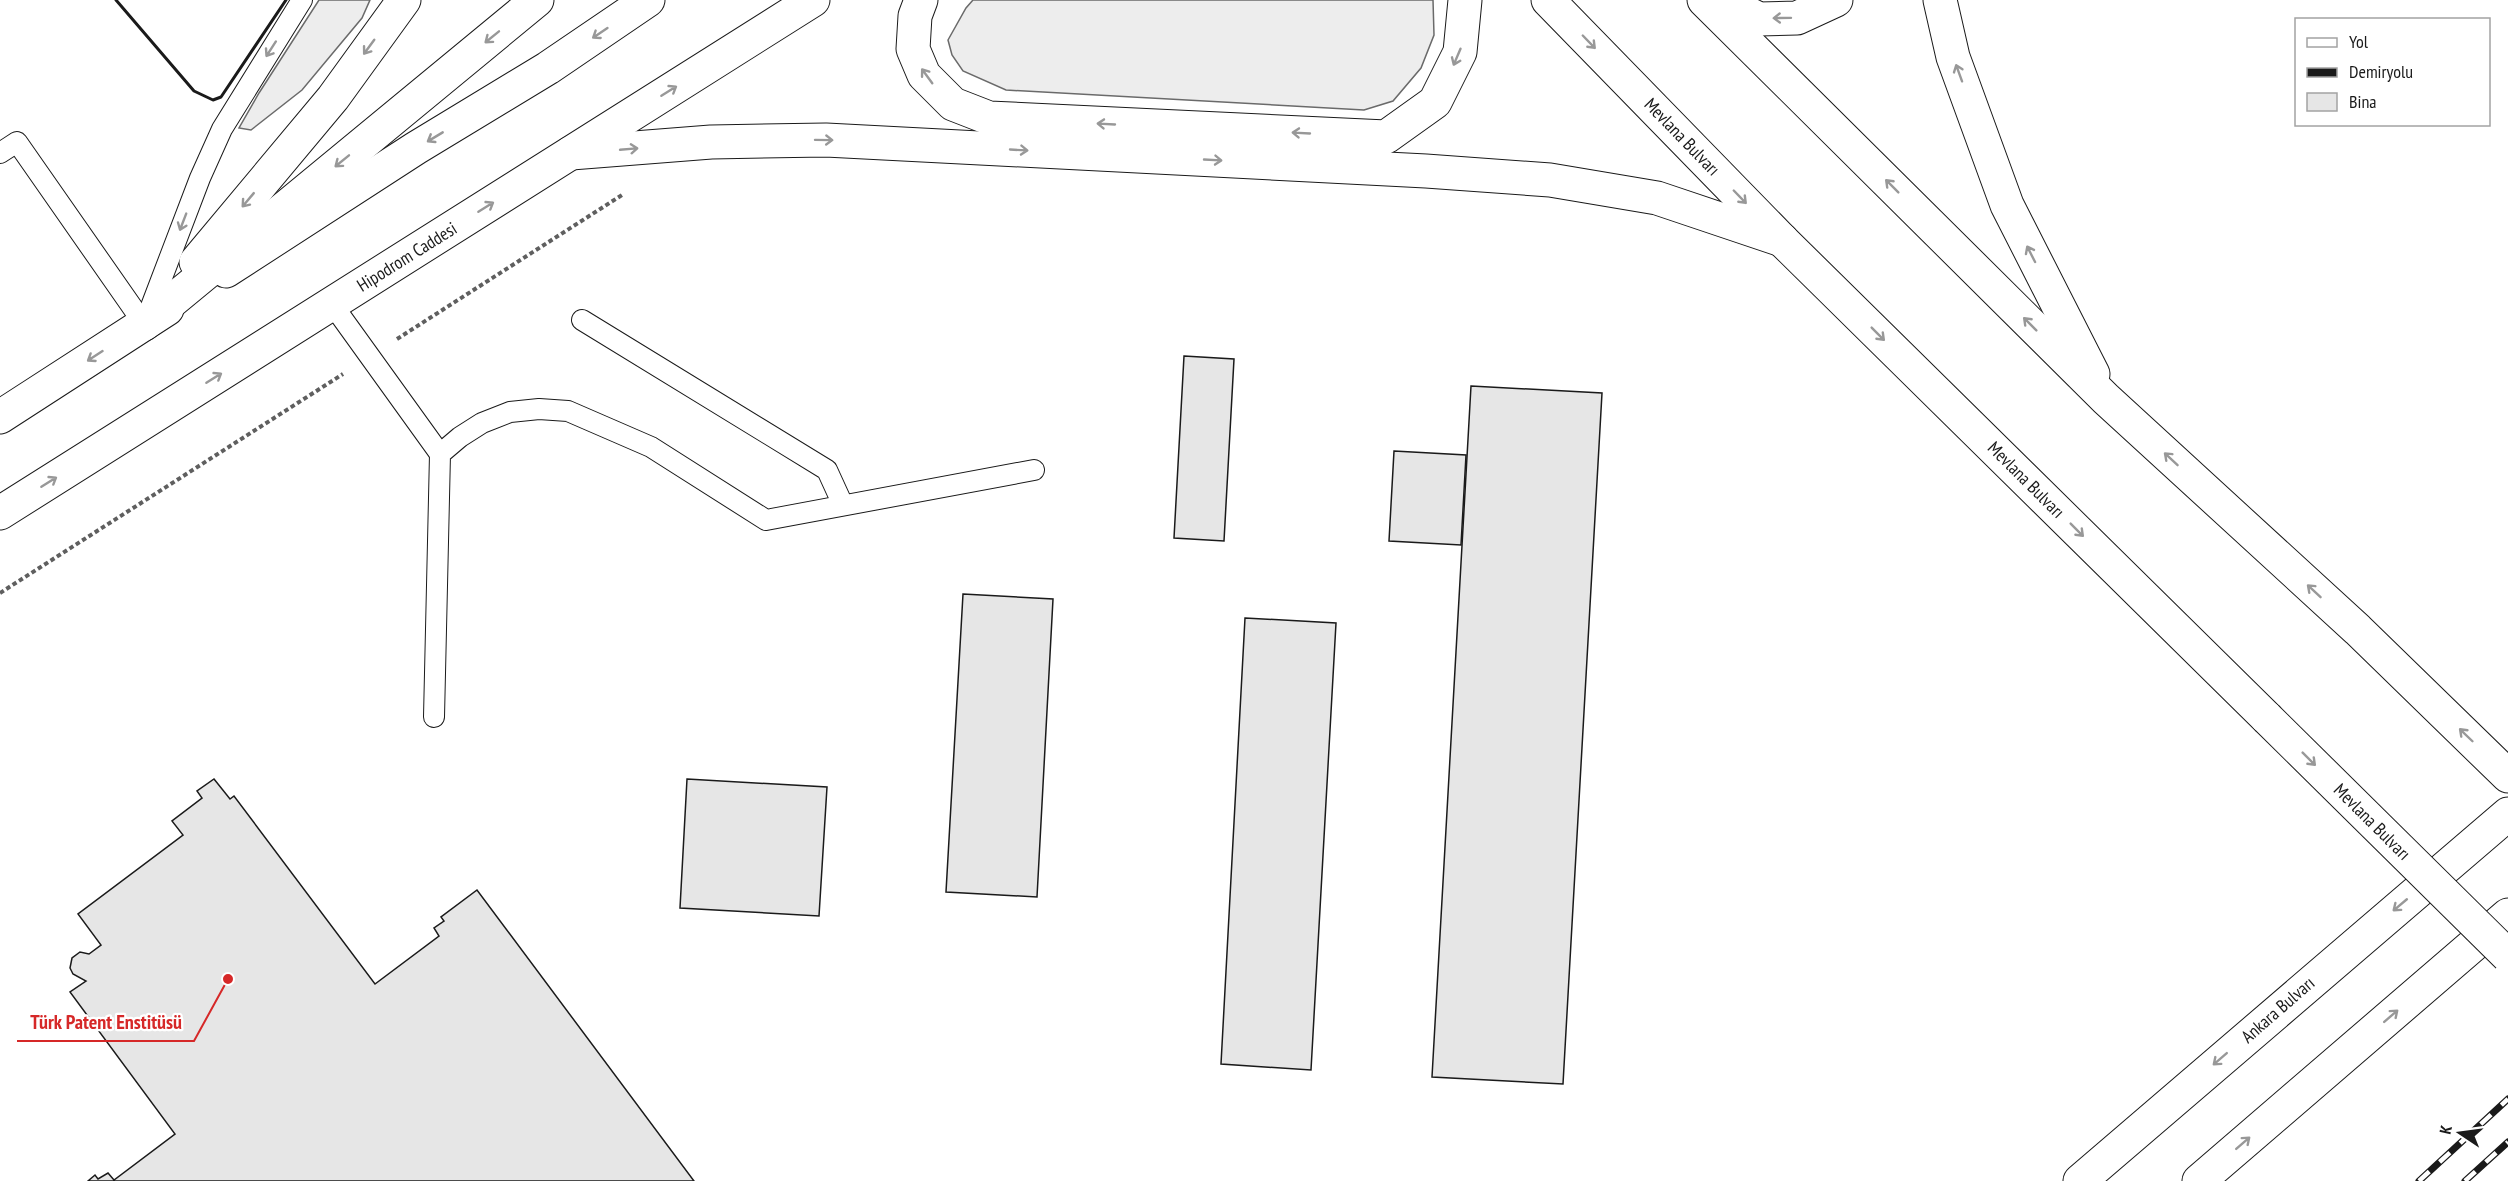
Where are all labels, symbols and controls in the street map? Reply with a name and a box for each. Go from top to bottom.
one-way arrow [1773,13,1793,24]
legend [2295,18,2490,126]
one-way arrow [592,27,608,39]
text: Yol [2349,30,2369,53]
one-way arrow [484,31,500,44]
one-way arrow [1582,34,1596,49]
one-way arrow [363,39,375,55]
one-way arrow [265,41,277,57]
one-way arrow [1451,48,1462,66]
text: Demiryolu [2349,60,2413,83]
one-way arrow [1952,64,1963,83]
one-way arrow [921,68,933,84]
one-way arrow [660,85,677,98]
text: Bina [2349,90,2377,113]
street label: Mevlana Bulvarı [1640,93,1725,180]
one-way arrow [1097,118,1117,129]
one-way arrow [1291,127,1311,138]
one-way arrow [427,132,444,144]
one-way arrow [813,134,833,146]
one-way arrow [619,143,639,154]
one-way arrow [1008,144,1028,155]
one-way arrow [334,155,350,168]
one-way arrow [1203,155,1223,166]
one-way arrow [1884,179,1899,194]
one-way arrow [1733,189,1747,204]
one-way arrow [241,192,255,207]
one-way arrow [477,200,494,212]
one-way arrow [176,213,187,231]
street label: Hipodrom Caddesi [353,217,461,296]
one-way arrow [2025,245,2037,263]
one-way arrow [2023,316,2038,331]
one-way arrow [1870,327,1885,342]
one-way arrow [87,350,104,362]
one-way arrow [206,372,222,384]
street label: Mevlana Bulvarı [1983,436,2070,523]
one-way arrow [2164,452,2179,466]
one-way arrow [41,476,57,488]
one-way arrow [2069,523,2084,537]
one-way arrow [2307,584,2322,598]
one-way arrow [2458,728,2473,743]
one-way arrow [2301,752,2316,766]
street label: Mevlana Bulvarı [2329,778,2416,865]
one-way arrow [2393,898,2408,912]
street label: Ankara Bulvarı [2236,971,2319,1048]
callout: Türk Patent Enstitüsü [17,1003,194,1041]
text: Türk Patent Enstitüsü [30,1009,182,1035]
one-way arrow [2383,1009,2399,1022]
one-way arrow [2213,1052,2228,1066]
north arrow [2430,1103,2490,1163]
text: K [2435,1123,2456,1136]
one-way arrow [2235,1136,2250,1150]

